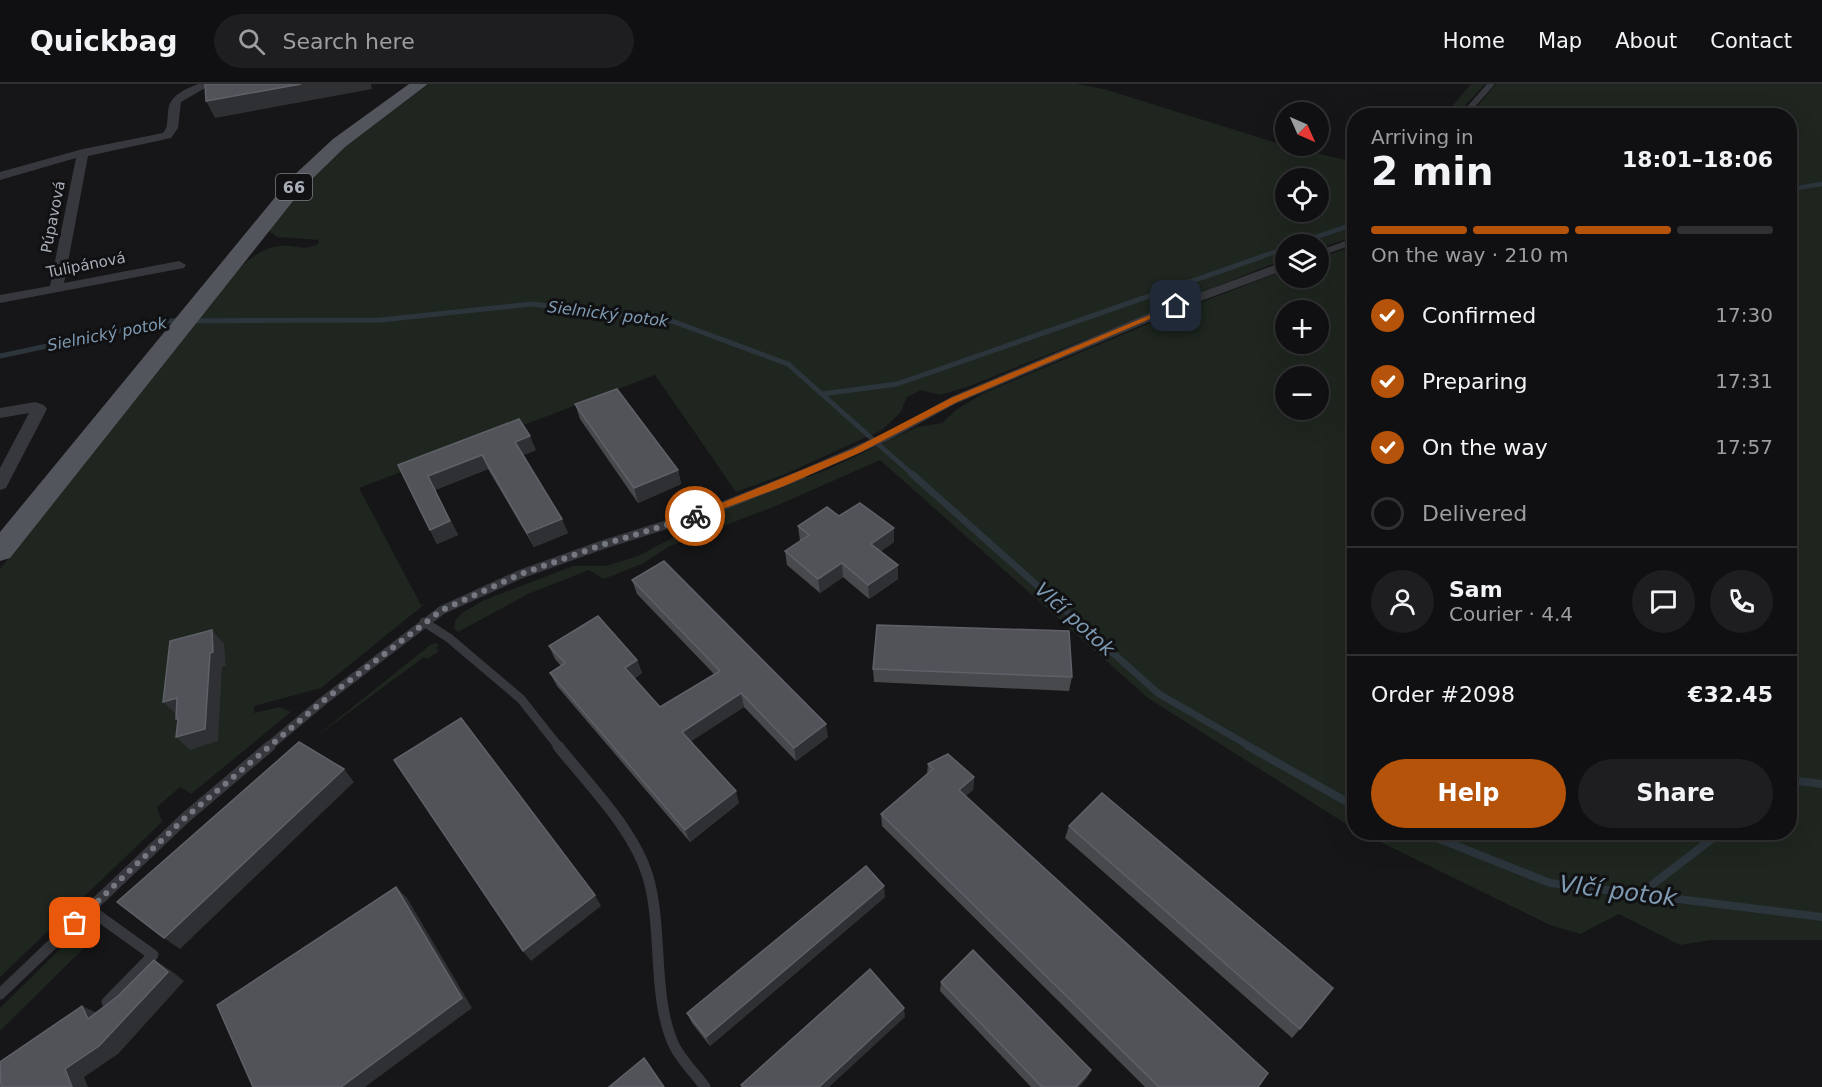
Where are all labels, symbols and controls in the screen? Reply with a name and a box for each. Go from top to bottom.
search box [214,14,634,68]
text: Quickbag [30,25,178,58]
icon: search [235,25,268,58]
text: Search here [283,29,415,54]
text: Home [1443,29,1505,53]
text: Map [1538,29,1582,53]
text: About [1615,29,1677,53]
text: Contact [1710,29,1792,53]
north arrow [1275,102,1329,156]
map controls [1275,102,1329,420]
text: Arriving in [1371,125,1474,149]
text: 18:01–18:06 [1622,147,1773,172]
text: 2 min [1371,149,1493,194]
button: locate [1275,168,1329,222]
road number: 66 [276,174,312,200]
street label: Púpavová [37,179,69,255]
button: layers [1275,234,1329,288]
text: On the way · 210 m [1371,243,1569,267]
street label: Tulipánová [44,249,127,282]
pin [1150,280,1201,331]
icon: home [1159,289,1192,322]
water label: Sielnický potok [547,297,670,331]
icon: check [1371,299,1404,332]
button: + [1275,300,1329,354]
text: Confirmed [1422,303,1536,328]
text: 17:30 [1715,303,1773,327]
water label: Sielnický potok [46,313,169,355]
icon: check [1371,365,1404,398]
button: − [1275,366,1329,420]
text: Preparing [1422,369,1528,394]
text: 17:31 [1715,369,1773,393]
icon: check [1371,431,1404,464]
text: On the way [1422,435,1548,460]
text: 17:57 [1715,435,1773,459]
courier [665,486,725,546]
icon: bike [679,500,712,533]
text: Delivered [1422,501,1527,526]
button: person [1371,570,1434,633]
button: chat [1632,570,1695,633]
button: phone [1710,570,1773,633]
water label: Vlčí potok [1030,577,1121,662]
text: Sam [1449,577,1503,602]
text: Courier · 4.4 [1449,602,1573,626]
text: Order #2098 [1371,682,1515,707]
text: €32.45 [1688,682,1773,707]
button: Help [1371,759,1566,828]
button: Share [1578,759,1773,828]
water label: Vlčí potok [1557,870,1680,912]
pin [49,897,100,948]
icon: bag [58,906,91,939]

